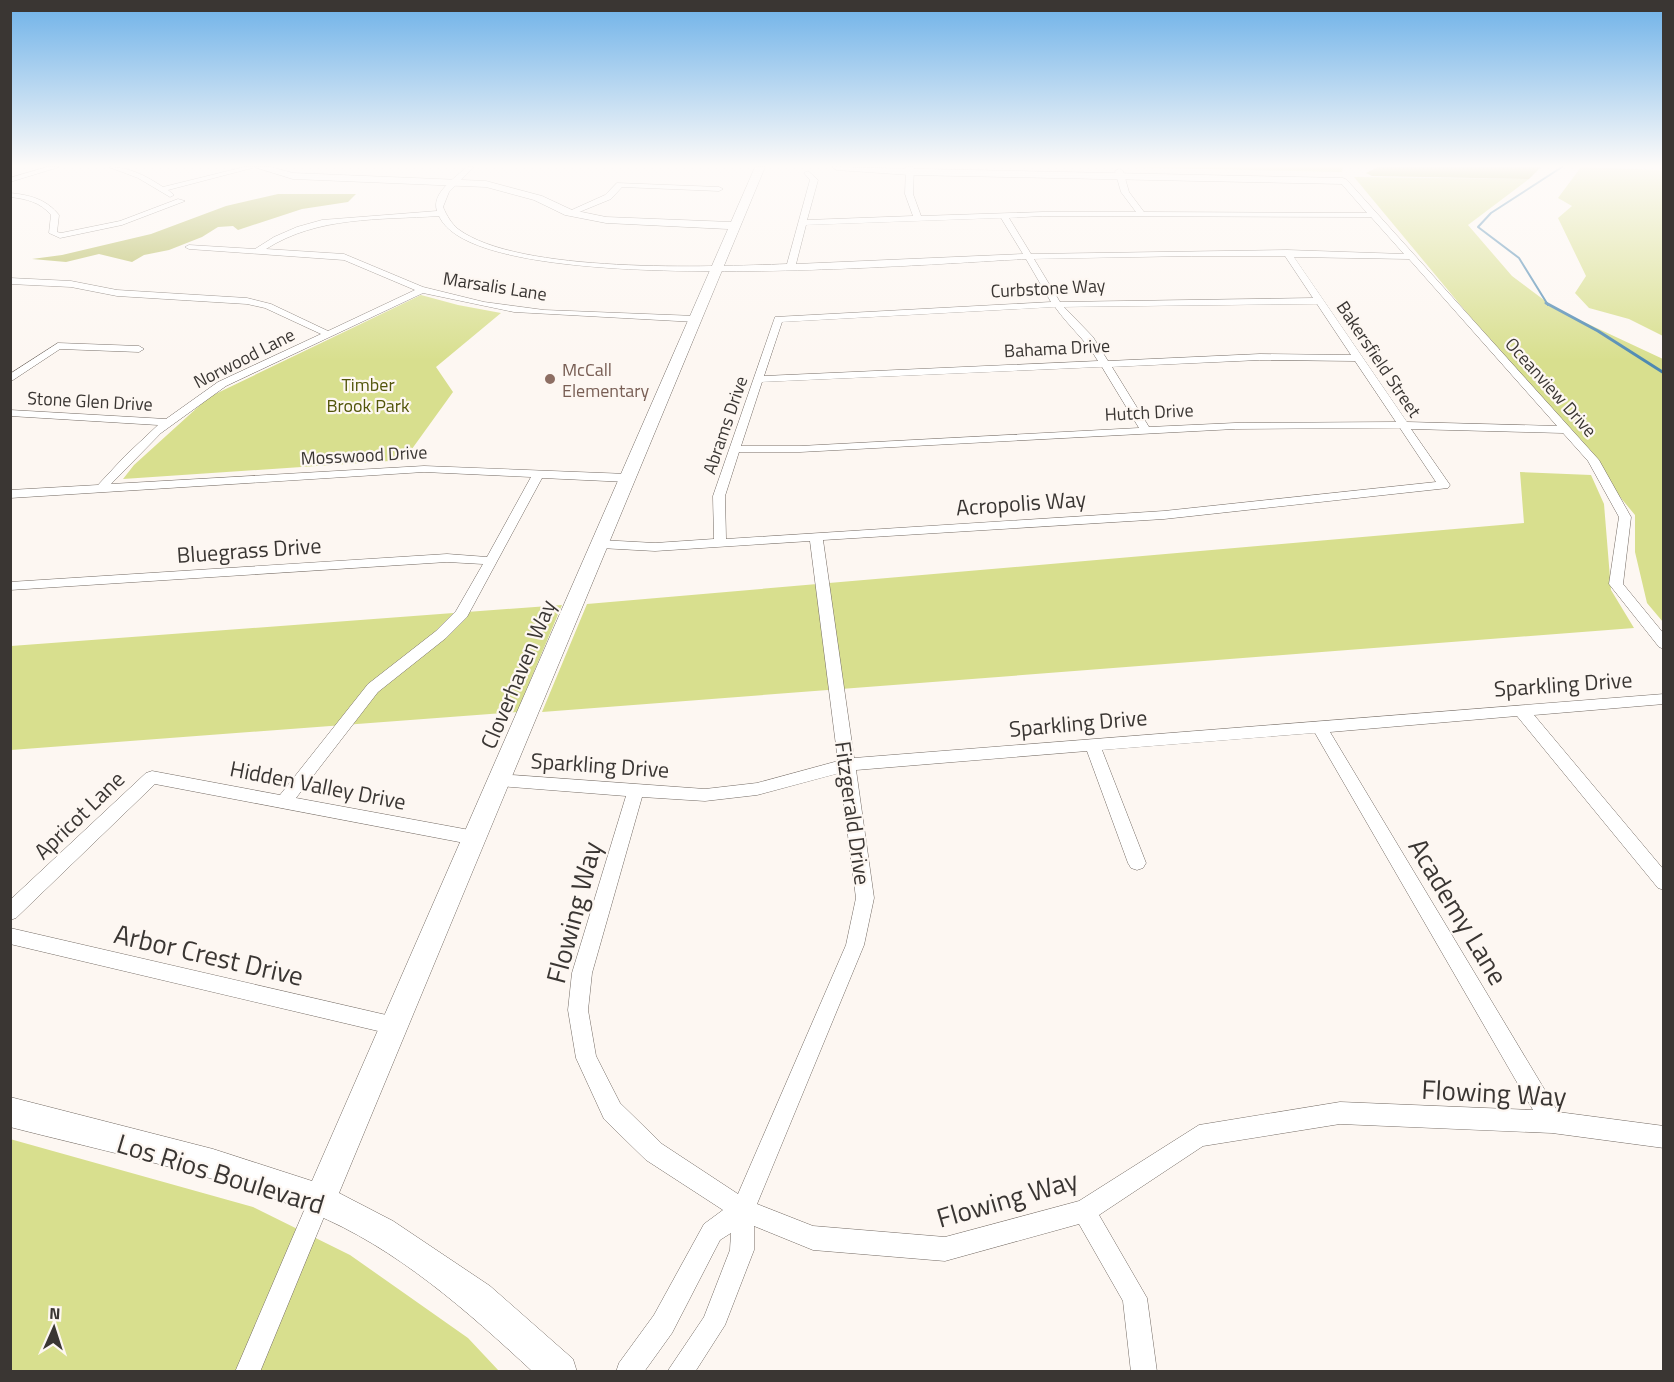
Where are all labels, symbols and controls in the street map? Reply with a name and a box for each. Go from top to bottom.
street label: Marsalis Lane [441,264,549,308]
street label: Curbstone Way [990,271,1106,304]
street label: Bakersfield Street [1330,295,1428,423]
street label: Norwood Lane [189,321,299,395]
street label: Oceanview Drive [1499,331,1603,443]
street label: Bahama Drive [1003,332,1111,364]
place label: McCall Elementary [562,356,650,404]
park label: Timber Brook Park [326,371,410,419]
marker: McCall Elementary [543,372,557,386]
street label: Abrams Drive [696,372,754,478]
street label: Stone Glen Drive [27,384,153,418]
street label: Hutch Drive [1104,396,1194,428]
street label: Mosswood Drive [300,438,428,472]
street label: Acropolis Way [955,481,1088,525]
street label: Bluegrass Drive [176,528,322,572]
street label: Cloverhaven Way [471,594,565,754]
street label: Sparkling Drive [1493,662,1633,706]
street label: Sparkling Drive [1007,700,1149,746]
street label: Fitzgerald Drive [826,739,880,887]
street label: Sparkling Drive [530,743,670,787]
street label: Hidden Valley Drive [227,751,409,819]
street label: Apricot Lane [26,763,132,867]
street label: Academy Lane [1399,830,1519,992]
street label: Flowing Way [534,837,612,987]
street label: Arbor Crest Drive [110,912,308,996]
street label: Flowing Way [1420,1068,1568,1116]
street label: Los Rios Boulevard [112,1122,330,1224]
street label: Flowing Way [932,1158,1082,1238]
north arrow [24,1298,84,1358]
text: N [49,1301,61,1325]

